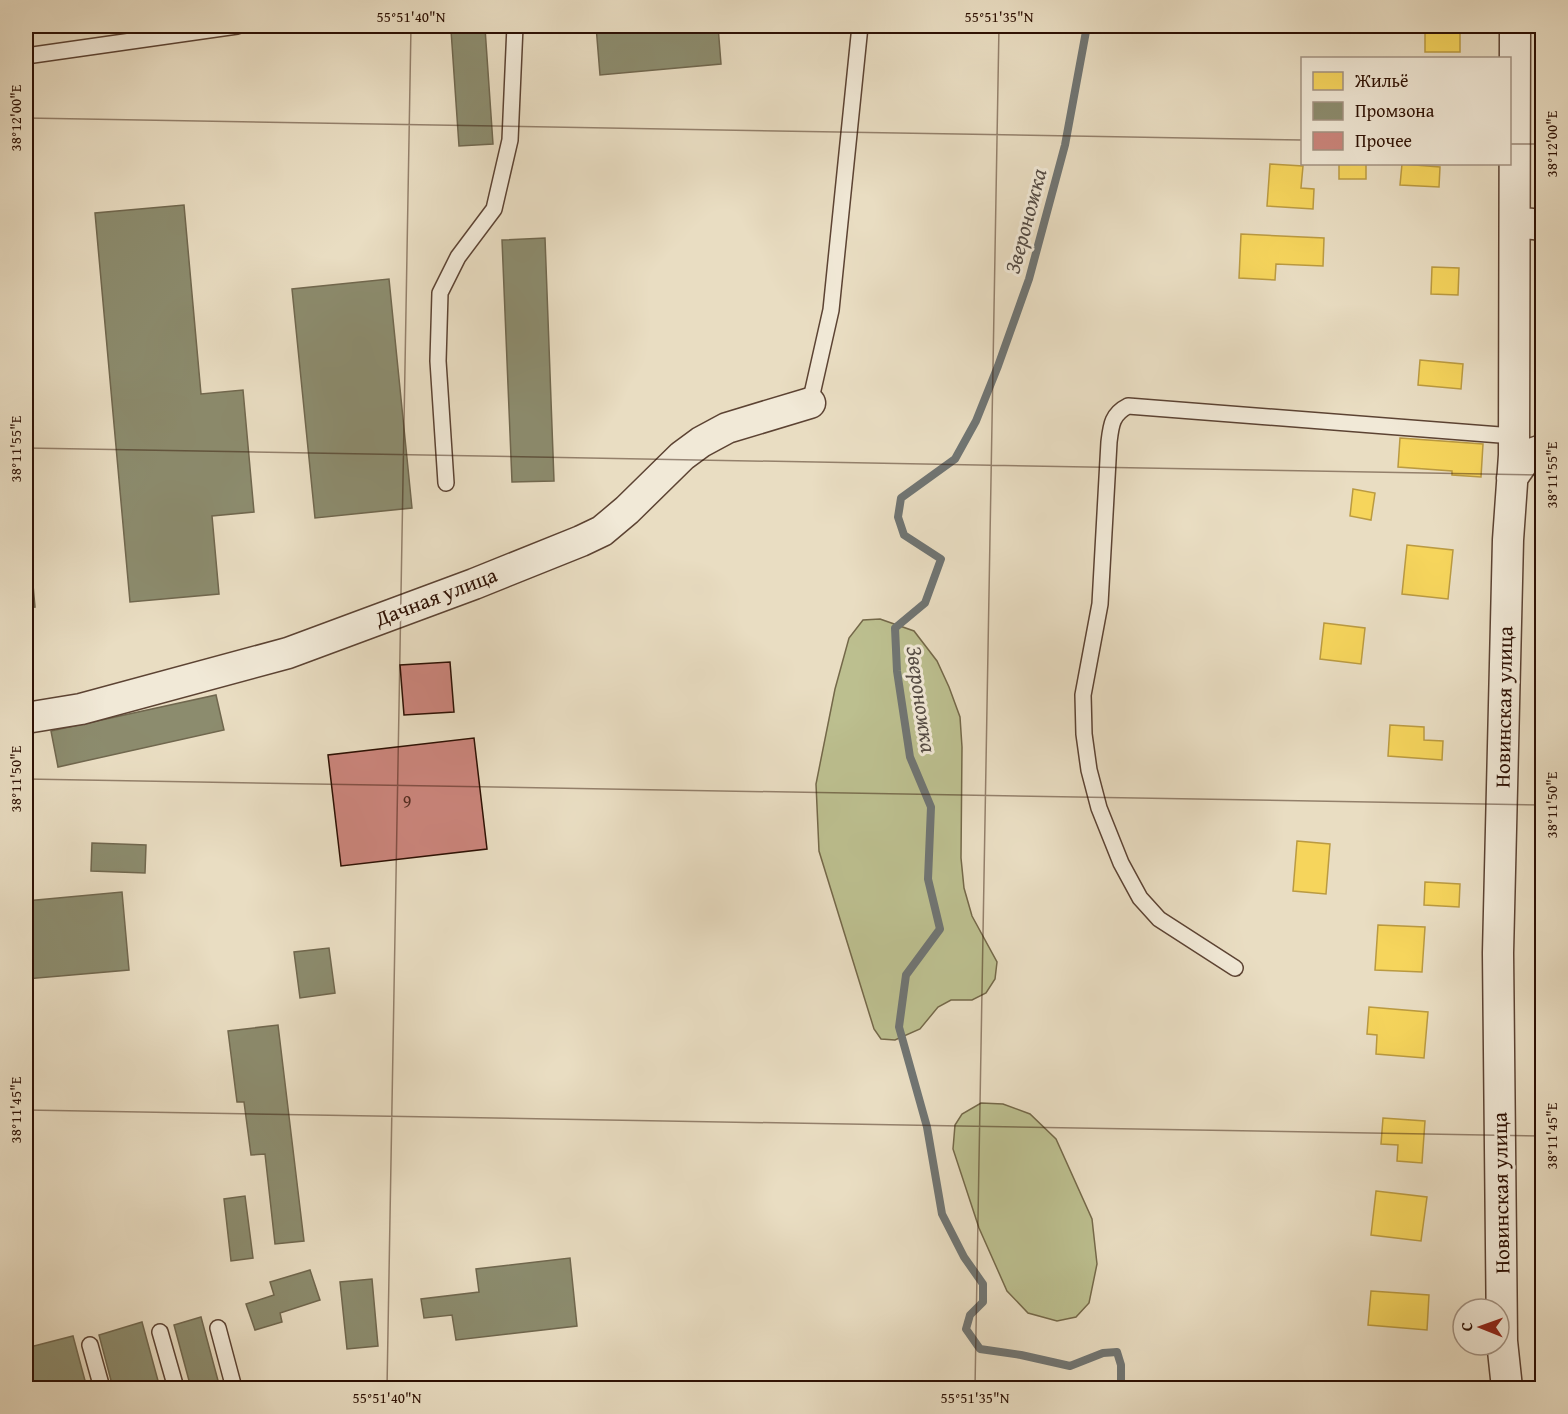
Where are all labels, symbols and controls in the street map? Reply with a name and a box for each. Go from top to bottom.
text: 55°51'40"N [377,6,446,27]
text: 55°51'35"N [965,6,1034,27]
legend [1301,57,1511,165]
text: Жильё [1354,67,1409,94]
text: 38°12'00"E [5,84,26,151]
text: Промзона [1355,97,1435,124]
text: 38°12'00"E [1541,110,1562,177]
text: Прочее [1355,127,1412,154]
water label: Звероножка [996,165,1054,277]
text: 38°11'55"E [5,415,26,482]
text: 38°11'55"E [1541,441,1562,508]
street label: Дачная улица [369,559,501,634]
street label: Новинская улица [1487,626,1520,788]
water label: Звероножка [899,643,945,755]
text: 38°11'50"E [5,745,26,812]
text: 38°11'50"E [1541,771,1562,838]
house number: 9 [403,788,411,815]
text: 38°11'45"E [5,1076,26,1143]
text: 38°11'45"E [1541,1102,1562,1169]
street label: Новинская улица [1484,1112,1517,1274]
north arrow [1451,1297,1511,1357]
text: С [1454,1322,1478,1331]
text: 55°51'40"N [353,1387,422,1408]
text: 55°51'35"N [941,1387,1010,1408]

